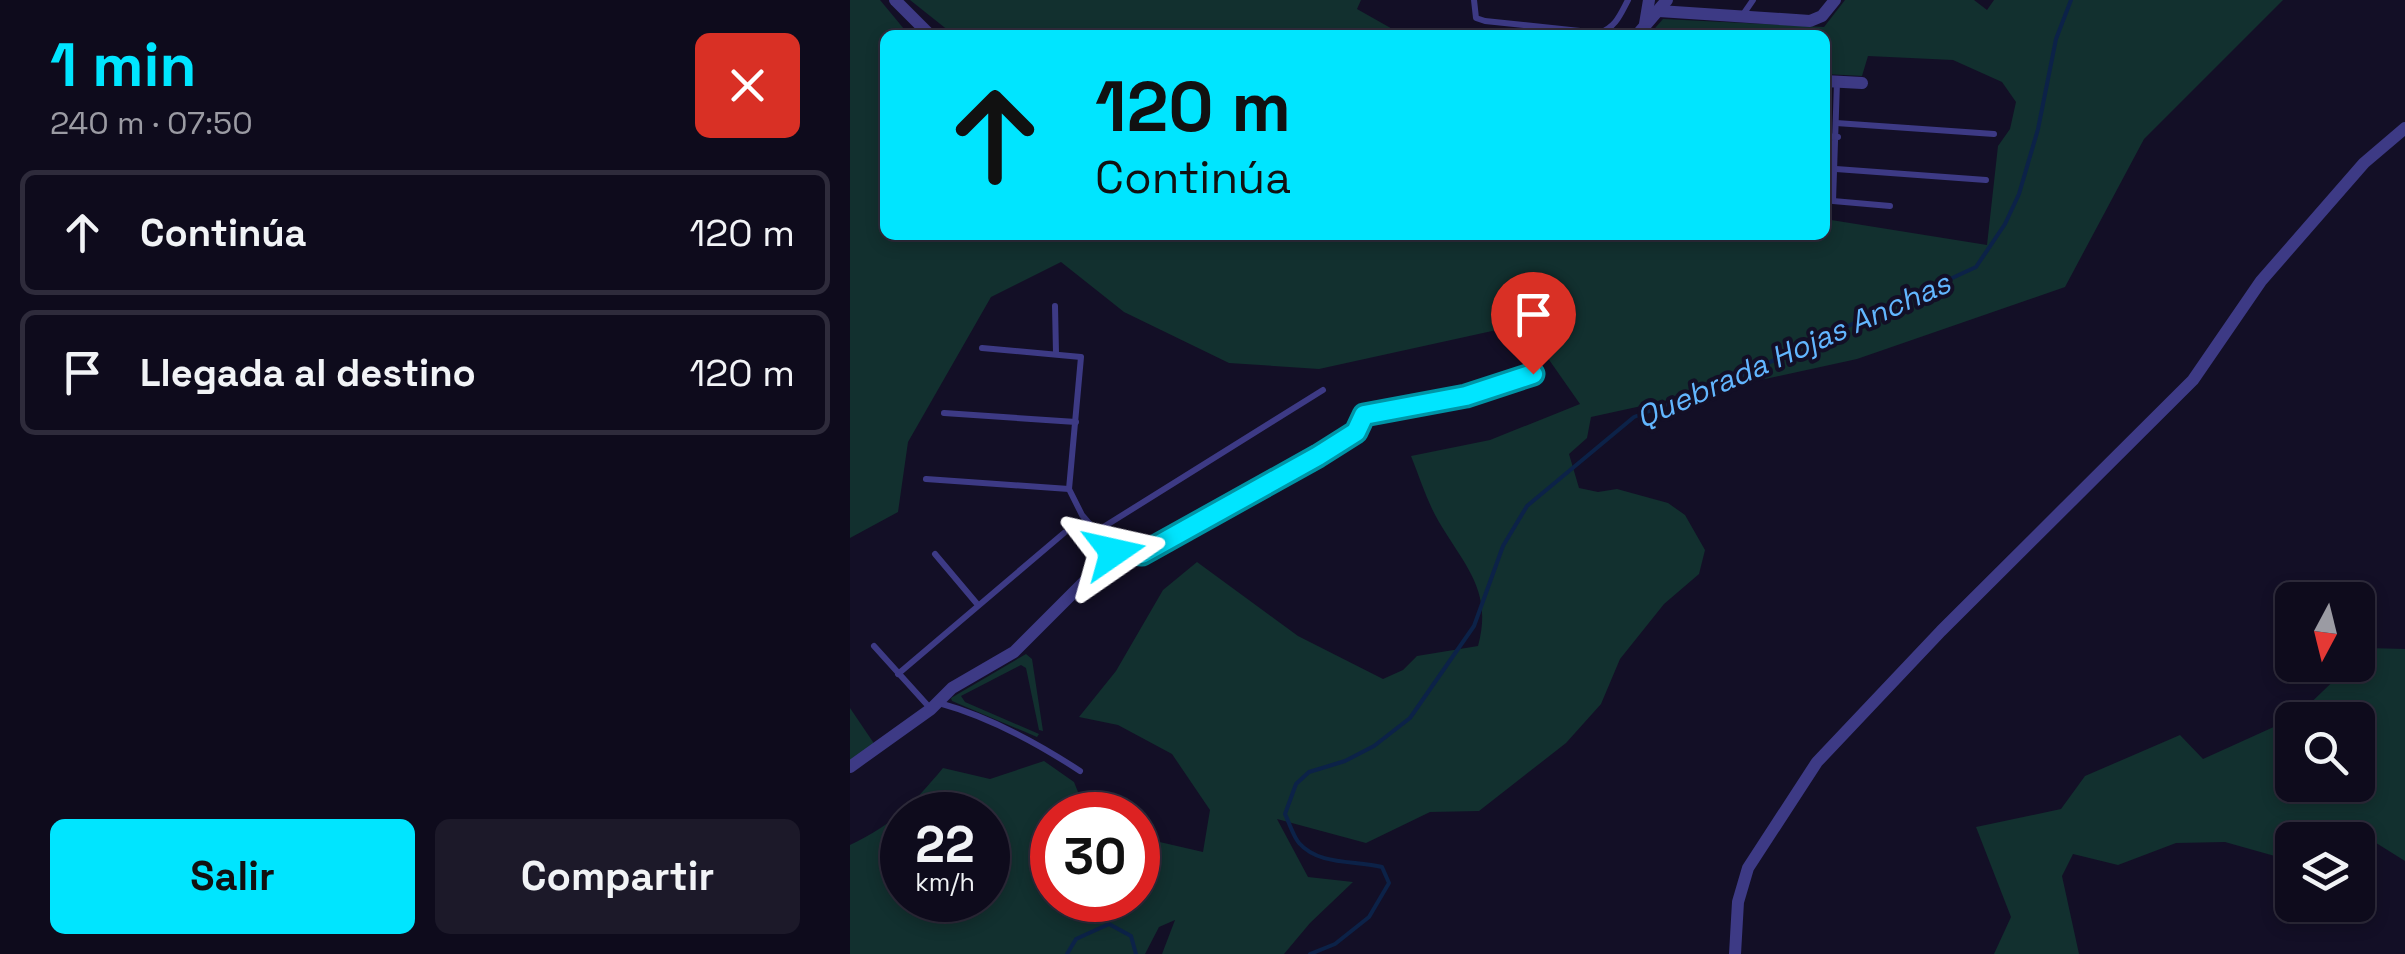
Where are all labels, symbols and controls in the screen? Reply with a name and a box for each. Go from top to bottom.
text: 1 min [50,27,197,104]
button: close [695,33,800,138]
text: 120 m [1095,62,1291,151]
icon: ahead [930,70,1060,200]
text: 240 m · 07:50 [50,103,253,143]
text: Continúa [1095,149,1291,206]
icon: ahead [55,205,110,260]
text: Continúa [140,209,307,257]
text: 120 m [689,209,795,257]
water label: Quebrada Hojas Anchas [1630,263,1957,437]
pin [1491,272,1576,375]
icon: arrive [1506,287,1561,342]
icon: arrive [55,345,110,400]
text: Llegada al destino [140,349,476,397]
text: 120 m [689,349,795,397]
position arrow [1062,500,1166,604]
north arrow [2275,582,2375,682]
map controls [2275,582,2375,922]
button: search [2275,702,2375,802]
speed limit sign: 30 [1030,792,1160,922]
text: 22 [915,813,975,877]
button: Salir [50,819,415,934]
button: Compartir [435,819,800,934]
button: layers [2275,822,2375,922]
text: km/h [915,866,975,898]

